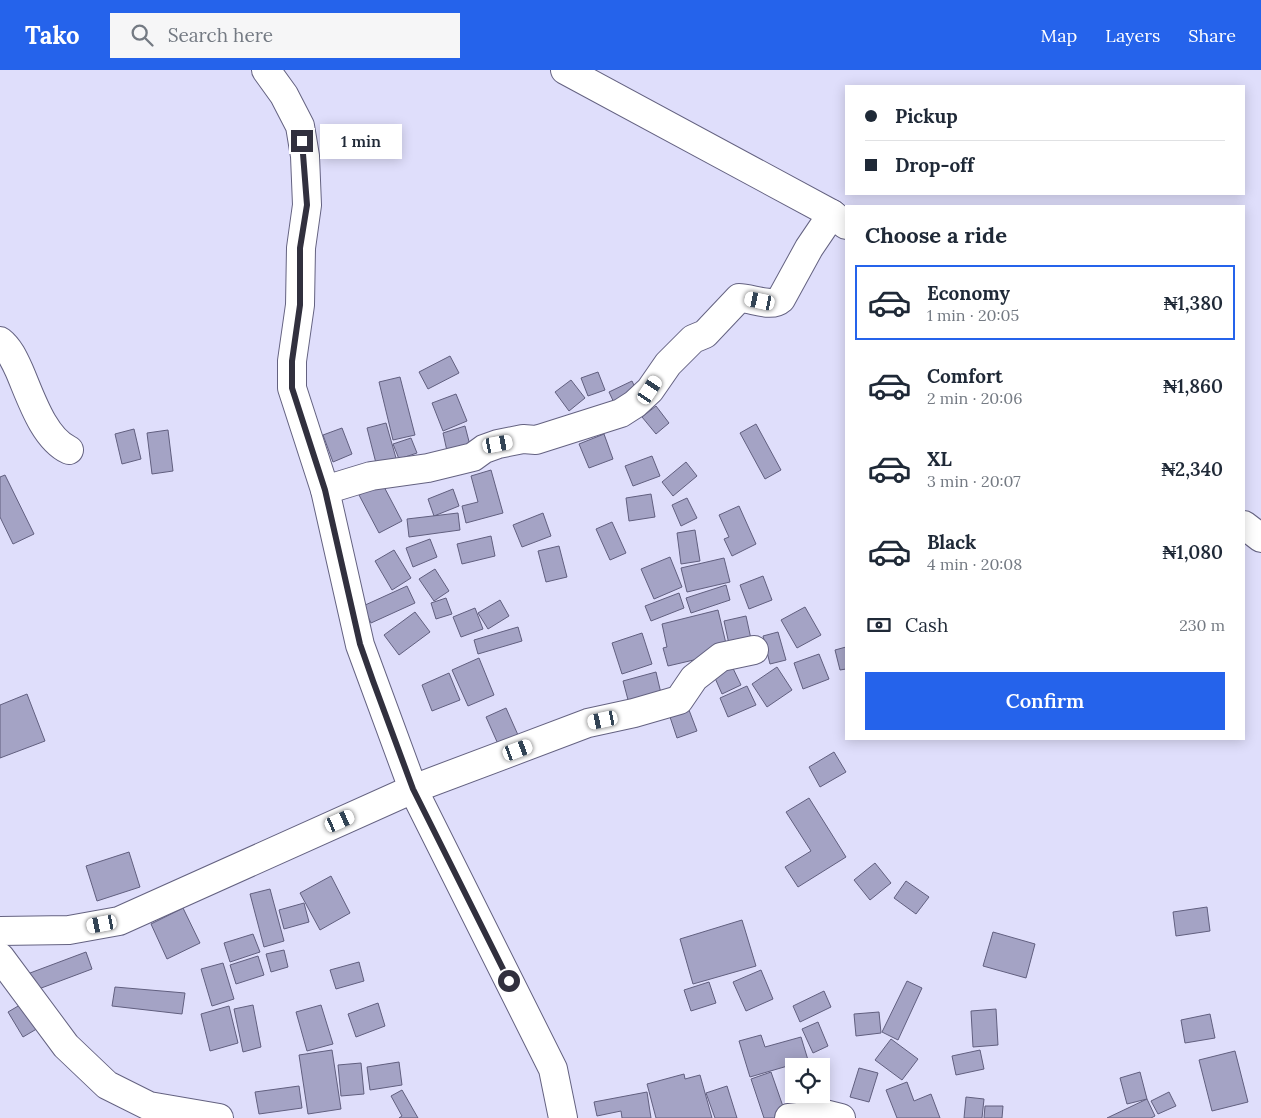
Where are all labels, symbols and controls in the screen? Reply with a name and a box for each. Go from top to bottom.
search box [110,13,460,58]
text: Tako [25,20,80,51]
icon: search [128,21,156,49]
text: Search here [168,23,273,47]
text: Map [1041,24,1077,47]
text: Layers [1105,24,1160,47]
text: Share [1188,24,1236,47]
text: Pickup [895,104,958,128]
callout: 1 min [320,124,402,158]
route end [291,130,313,152]
text: 1 min [341,131,381,151]
text: Drop-off [895,153,974,177]
text: Choose a ride [865,221,1007,249]
icon: car [867,280,912,325]
text: Economy [927,281,1010,305]
car [743,291,776,311]
text: ₦1,380 [1164,291,1223,315]
text: 1 min · 20:05 [927,305,1019,325]
icon: car [867,363,912,408]
text: Comfort [927,364,1003,388]
car [635,373,664,407]
text: ₦1,860 [1163,374,1223,398]
text: 2 min · 20:06 [927,388,1022,408]
car [481,434,514,454]
icon: car [867,446,912,491]
text: XL [927,447,952,471]
text: ₦2,340 [1161,457,1223,481]
text: 3 min · 20:07 [927,471,1021,491]
icon: car [867,529,912,574]
text: Black [927,530,976,554]
text: ₦1,080 [1163,540,1223,564]
text: 4 min · 20:08 [927,554,1022,574]
icon: cash [865,611,893,639]
text: Cash [905,613,948,637]
text: 230 m [1179,615,1225,635]
button: Confirm [865,672,1225,730]
car [586,710,619,730]
car [501,738,534,762]
car [323,808,356,834]
car [85,914,118,934]
route start [498,970,520,992]
map controls [785,1058,830,1103]
button: locate [785,1058,830,1103]

